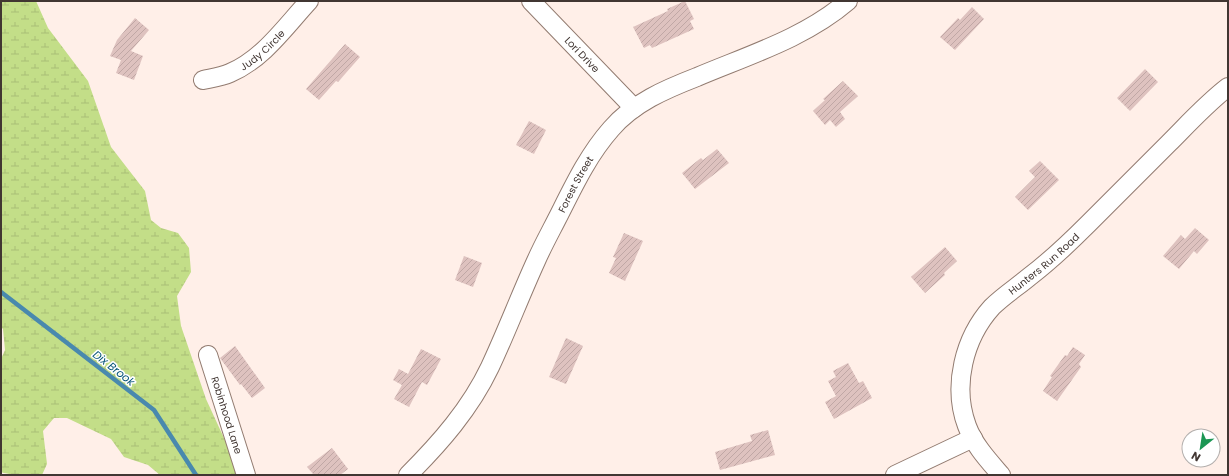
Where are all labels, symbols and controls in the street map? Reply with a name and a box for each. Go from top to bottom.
street label: Judy Circle [237,26,288,74]
street label: Lori Drive [561,33,603,76]
street label: Forest Street [554,153,597,215]
street label: Hunters Run Road [1005,230,1083,298]
water label: Dix Brook [90,346,140,390]
street label: Robinhood Lane [207,375,246,456]
north arrow [1181,428,1221,468]
text: N [1188,448,1204,466]

